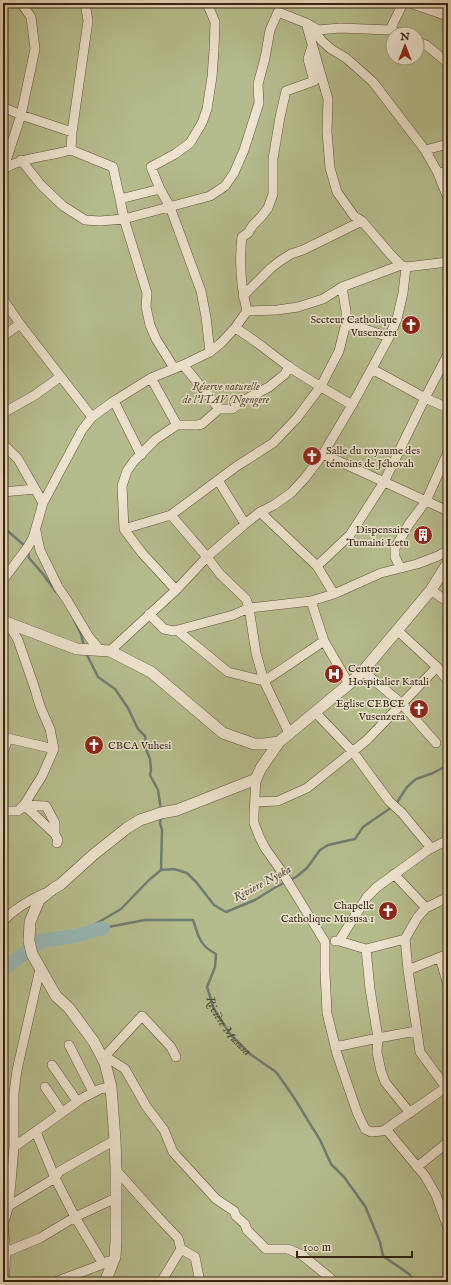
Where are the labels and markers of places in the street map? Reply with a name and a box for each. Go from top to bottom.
place label: Secteur Catholique Vusenzera [310,313,397,340]
church icon: Secteur Catholique Vusenzera [400,314,422,336]
place label: Salle du royaume des témoins de Jéhovah [326,444,420,471]
church icon: Salle du royaume des témoins de Jéhovah [301,445,323,467]
place label: Dispensaire Tumaini Letu [346,523,409,550]
building icon: Dispensaire Tumaini Letu [412,524,434,546]
place label: Centre Hospitalier Katali [348,662,429,689]
hospital icon: Centre Hospitalier Katali [323,663,345,685]
place label: Eglise CEBCE Vusenzera [336,697,405,724]
church icon: Eglise CEBCE Vusenzera [408,698,430,720]
church icon: CBCA Vuhesi [83,734,105,756]
place label: CBCA Vuhesi [108,739,171,753]
place label: Chapelle Catholique Mususa 1 [281,899,374,926]
church icon: Chapelle Catholique Mususa 1 [377,900,399,922]

